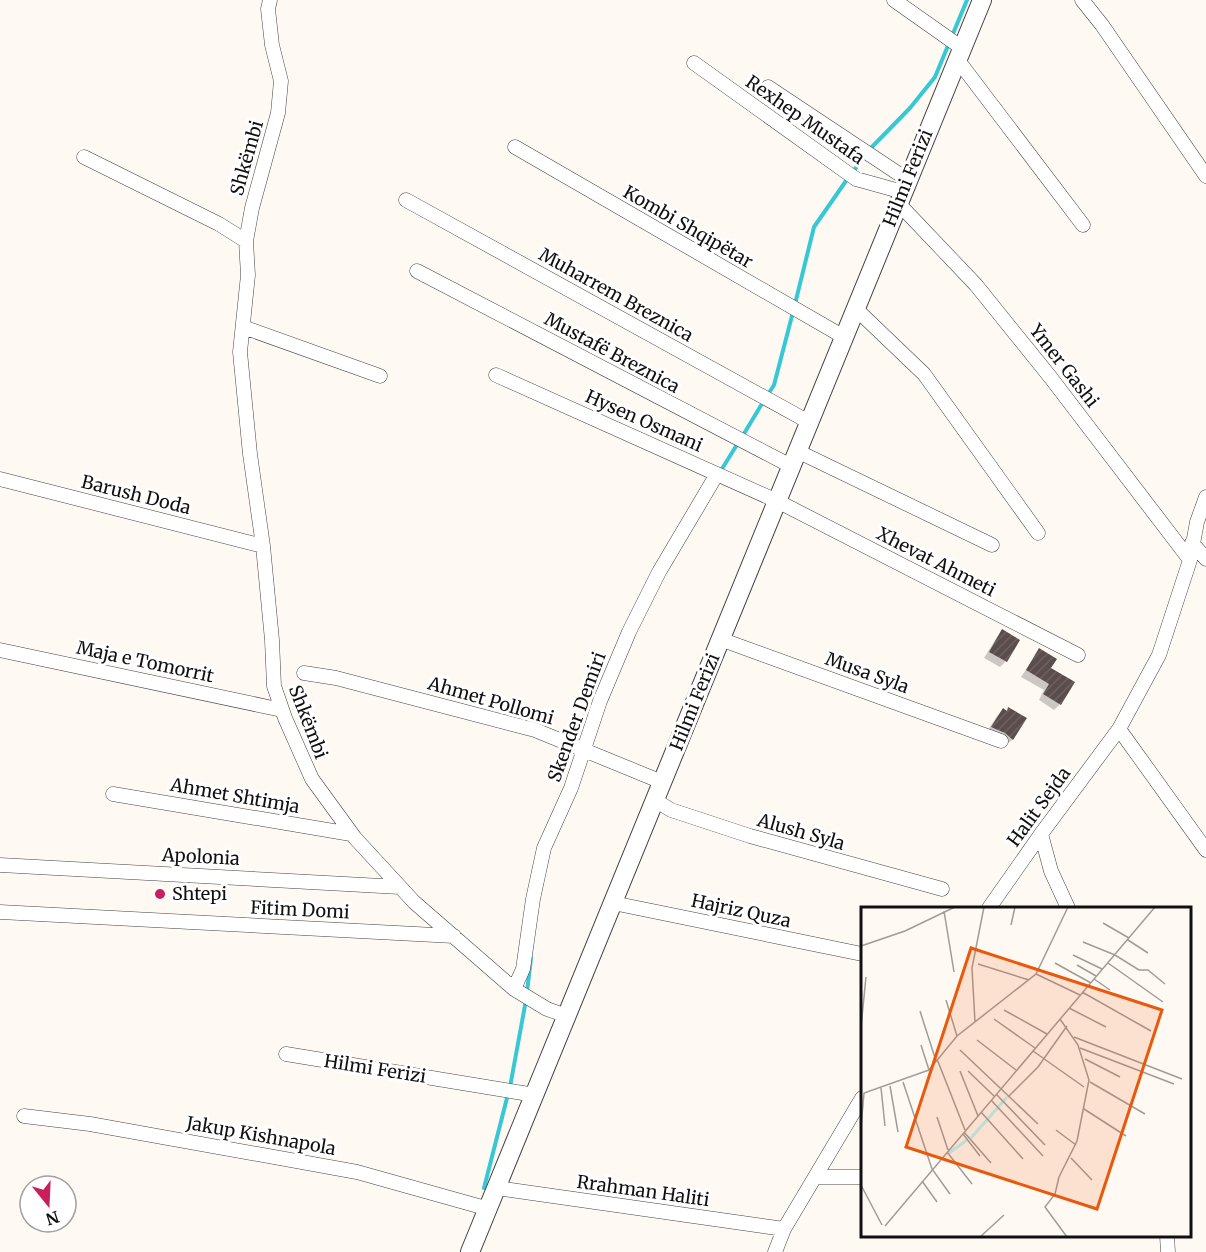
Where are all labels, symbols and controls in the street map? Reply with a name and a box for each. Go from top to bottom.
street label: Rexhep Mustafa [741,70,869,169]
street label: Shkëmbi [225,118,268,198]
street label: Hilmi Ferizi [878,126,938,230]
street label: Kombi Shqipëtar [619,180,757,273]
street label: Muharrem Breznica [535,243,698,347]
street label: Mustafë Breznica [541,307,684,398]
street label: Ymer Gashi [1024,319,1104,412]
street label: Hysen Osmani [582,384,707,457]
street label: Barush Doda [79,470,193,519]
street label: Xhevat Ahmeti [873,522,1000,601]
street label: Maja e Tomorrit [74,636,216,687]
street label: Musa Syla [822,647,912,698]
street label: Skender Demiri [542,649,611,785]
street label: Hilmi Ferizi [665,650,725,754]
street label: Ahmet Pollomi [424,671,557,730]
street label: Shkëmbi [284,682,333,762]
street label: Halit Sejda [1002,762,1075,851]
street label: Ahmet Shtimja [168,773,302,818]
street label: Alush Syla [754,808,848,855]
street label: Apolonia [161,843,241,870]
place label: Shtepi [172,882,227,905]
marker: Shtepi [153,887,167,901]
street label: Hajriz Quza [689,889,793,932]
street label: Fitim Domi [250,895,350,924]
inset map [861,907,1191,1237]
street label: Hilmi Ferizi [322,1049,428,1088]
street label: Jakup Kishnapola [184,1111,338,1160]
street label: Rrahman Haliti [575,1170,711,1211]
north arrow [18,1174,78,1234]
text: N [43,1207,62,1230]

